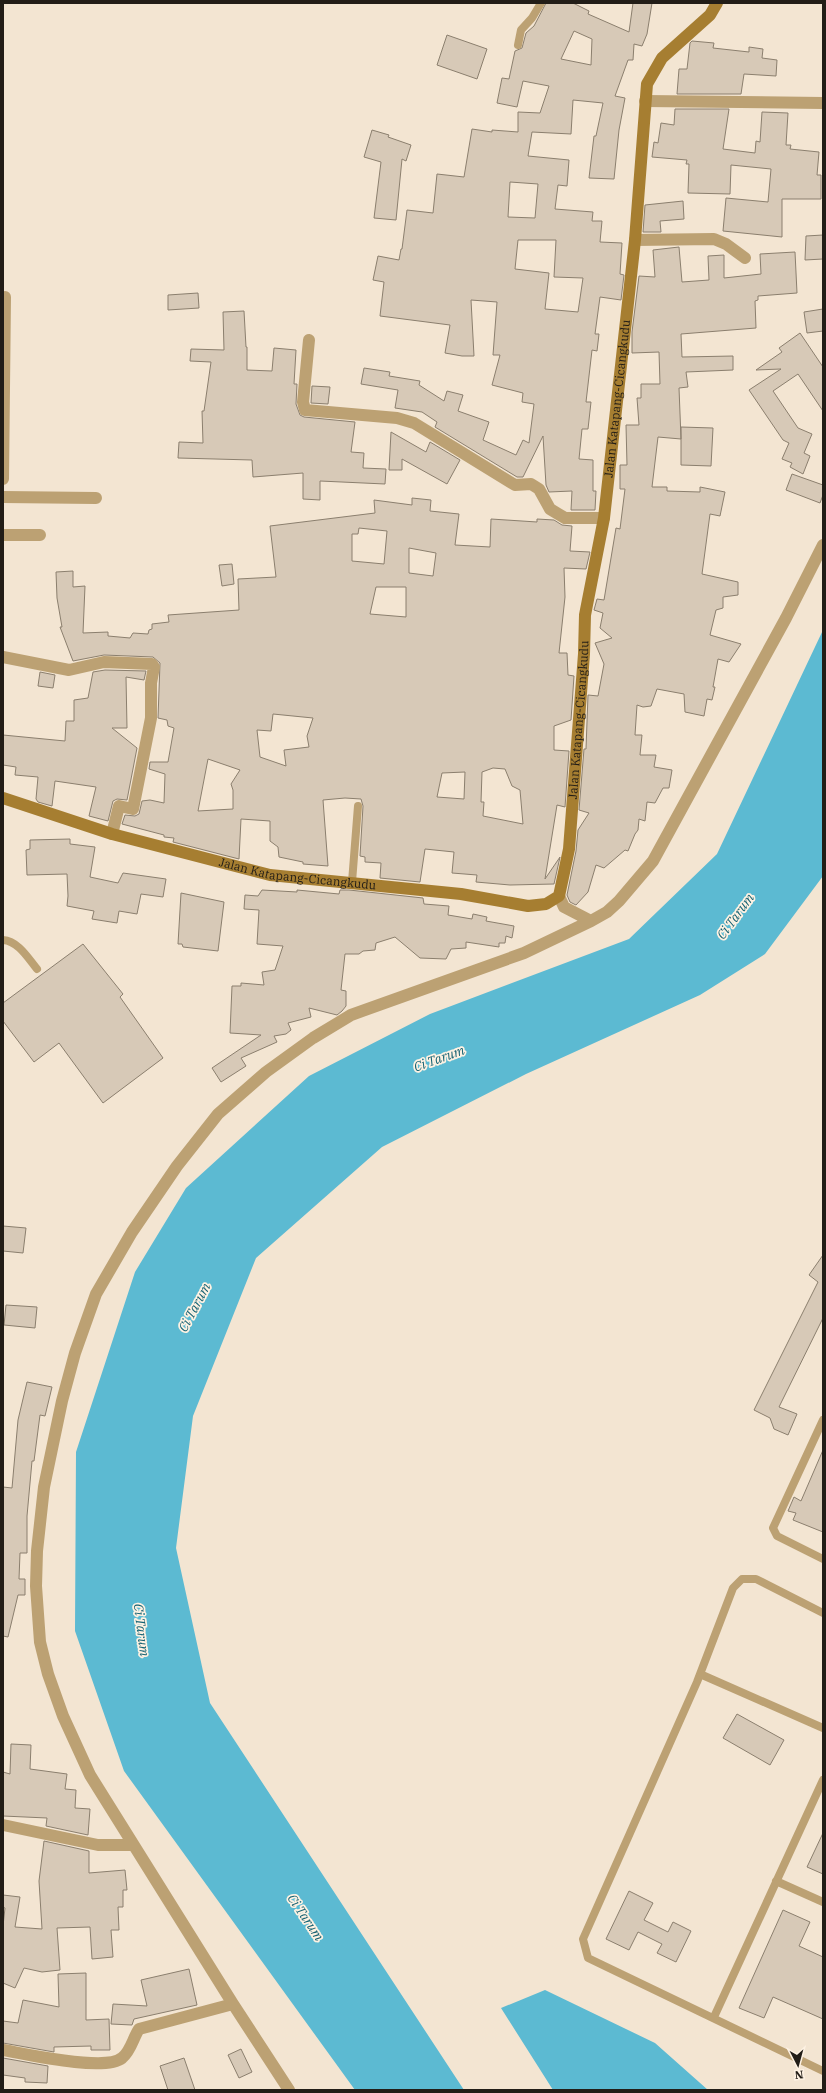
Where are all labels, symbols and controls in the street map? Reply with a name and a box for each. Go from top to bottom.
street label: Jalan Katapang-Cicangkudu [601,318,633,478]
street label: Jalan Katapang-Cicangkudu [565,640,591,800]
street label: Jalan Katapang-Cicangkudu [217,854,377,893]
water label: Ci Tarum [713,890,758,943]
water label: Ci Tarum [411,1041,467,1076]
water label: Ci Tarum [175,1280,214,1335]
water label: Ci Tarum [130,1603,153,1657]
water label: Ci Tarum [284,1891,327,1944]
north arrow [778,2045,818,2085]
text: N [794,2068,804,2082]

